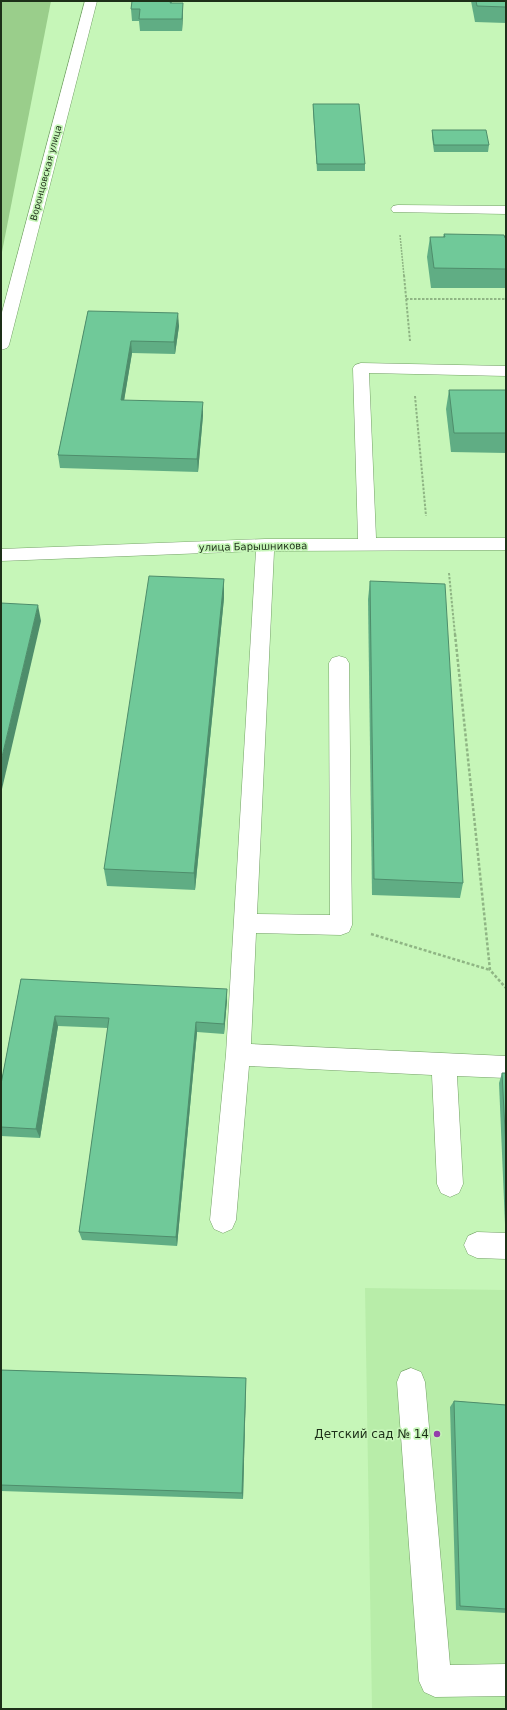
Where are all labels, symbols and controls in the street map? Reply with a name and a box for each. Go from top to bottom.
street label: Воронцовская улица [28,124,64,222]
street label: улица Барышникова [199,540,307,553]
place label: Детский сад № 14 [314,1427,429,1441]
marker: Детский сад № 14 [432,1429,442,1439]

